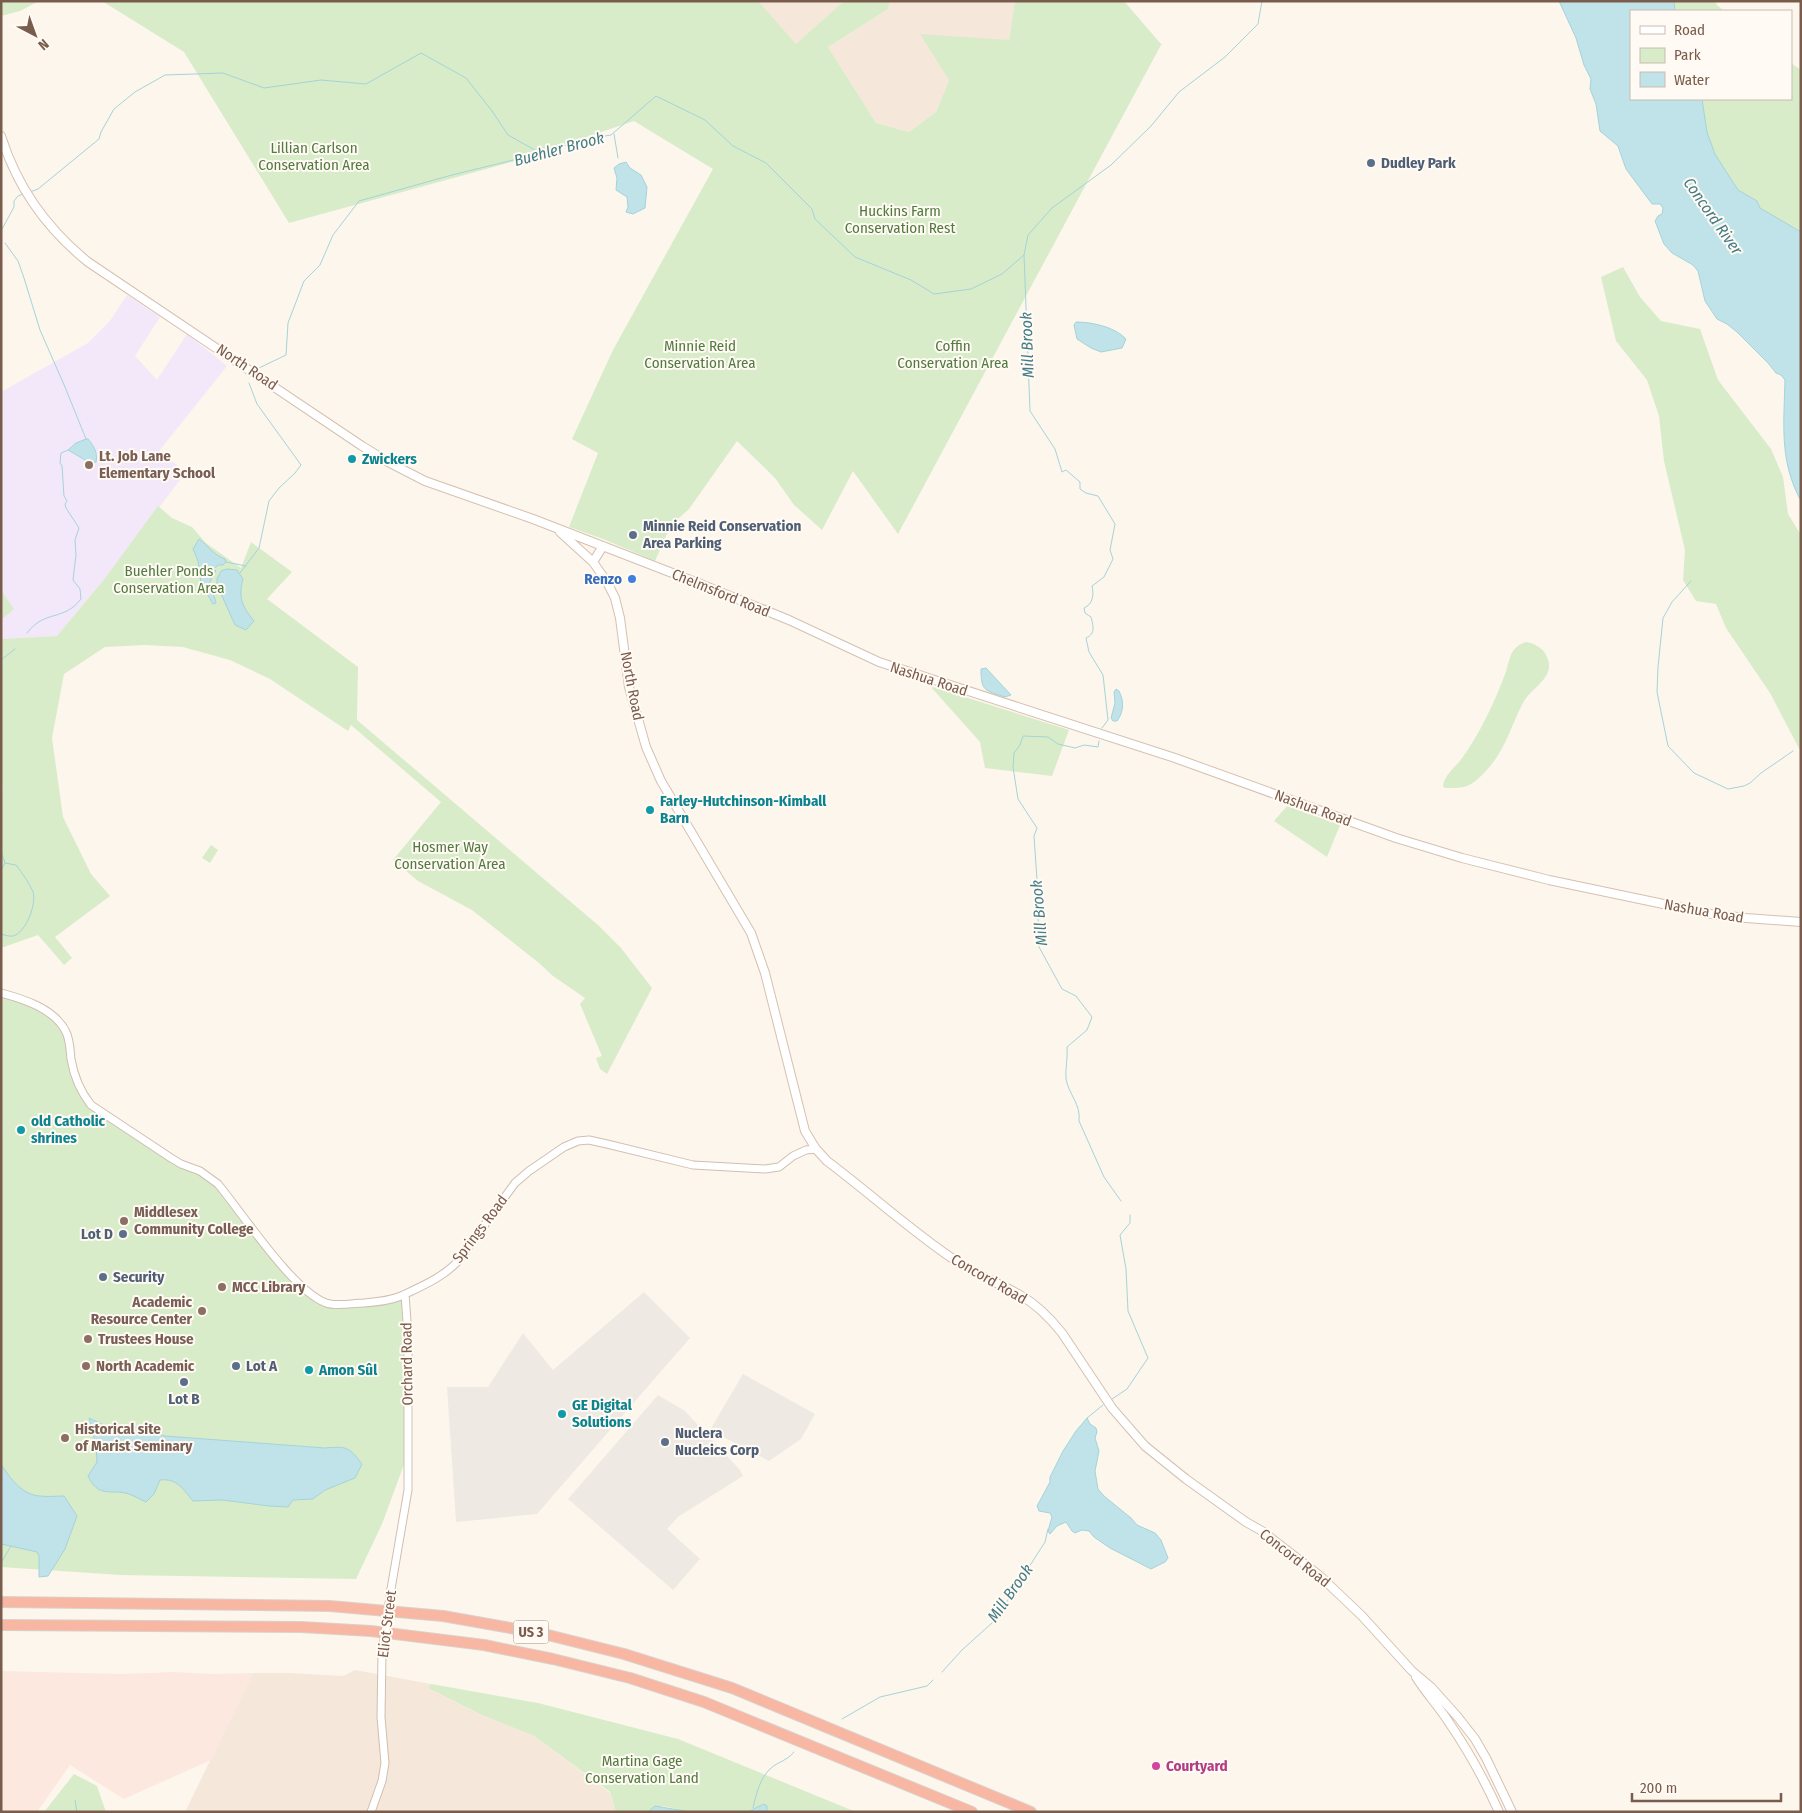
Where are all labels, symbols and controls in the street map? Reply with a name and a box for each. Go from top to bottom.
north arrow [10,10,60,60]
legend [1630,10,1792,100]
text: Road [1674,21,1705,39]
text: N [34,35,52,54]
text: Park [1674,46,1701,64]
text: Water [1674,71,1710,89]
water label: Buehler Brook [512,128,606,170]
park label: Lillian Carlson Conservation Area [258,139,370,174]
place label: Dudley Park [1381,154,1456,172]
marker: Dudley Park [1365,157,1377,169]
water label: Concord River [1680,174,1747,259]
park label: Huckins Farm Conservation Rest [845,202,955,237]
water label: Mill Brook [1016,312,1038,378]
park label: Minnie Reid Conservation Area [644,337,756,372]
park label: Coffin Conservation Area [897,337,1009,372]
street label: North Road [213,340,281,394]
place label: Lt. Job Lane Elementary School [99,447,216,482]
place label: Zwickers [362,450,417,468]
marker: Zwickers [346,453,358,465]
marker: Lt. Job Lane Elementary School [83,459,95,471]
place label: Minnie Reid Conservation Area Parking [642,517,801,552]
marker: Minnie Reid Conservation Area Parking [627,529,639,541]
park label: Buehler Ponds Conservation Area [113,562,225,597]
street label: Chelmsford Road [669,565,773,621]
place label: Renzo [584,570,622,588]
marker: Renzo [626,573,638,585]
street label: North Road [617,650,647,722]
street label: Nashua Road [888,658,970,700]
street label: Nashua Road [1272,786,1354,830]
place label: Farley-Hutchinson-Kimball Barn [660,792,827,827]
marker: Farley-Hutchinson-Kimball Barn [644,804,656,816]
park label: Hosmer Way Conservation Area [394,838,506,873]
water label: Mill Brook [1027,879,1051,947]
street label: Nashua Road [1663,895,1745,927]
place label: old Catholic shrines [31,1112,106,1147]
marker: old Catholic shrines [15,1124,27,1136]
street label: Springs Road [449,1192,511,1266]
place label: Middlesex Community College [134,1203,254,1238]
marker: Middlesex Community College [118,1215,130,1227]
place label: Lot D [81,1225,113,1243]
marker: Lot D [117,1228,129,1240]
street label: Concord Road [948,1250,1030,1308]
place label: Security [113,1268,165,1286]
marker: Security [97,1271,109,1283]
place label: MCC Library [232,1278,306,1296]
marker: MCC Library [216,1281,228,1293]
place label: Academic Resource Center [91,1293,193,1328]
marker: Academic Resource Center [196,1305,208,1317]
street label: Orchard Road [397,1322,417,1406]
place label: Trustees House [98,1330,194,1348]
marker: Trustees House [82,1333,94,1345]
place label: North Academic [96,1357,195,1375]
place label: Lot A [246,1357,278,1375]
marker: North Academic [80,1360,92,1372]
marker: Lot A [230,1360,242,1372]
place label: Amon Sûl [318,1361,378,1379]
marker: Amon Sûl [303,1364,315,1376]
marker: Lot B [178,1376,190,1388]
place label: Lot B [168,1390,200,1408]
place label: GE Digital Solutions [572,1396,633,1431]
marker: GE Digital Solutions [556,1408,568,1420]
place label: Historical site of Marist Seminary [75,1420,193,1455]
place label: Nuclera Nucleics Corp [675,1424,759,1459]
marker: Historical site of Marist Seminary [59,1432,71,1444]
marker: Nuclera Nucleics Corp [659,1436,671,1448]
street label: Concord Road [1256,1525,1334,1591]
water label: Mill Brook [983,1560,1037,1625]
street label: Eliot Street [374,1589,400,1659]
road number: US 3 [514,1620,548,1644]
park label: Martina Gage Conservation Land [585,1752,699,1787]
place label: Courtyard [1166,1757,1228,1775]
marker: Courtyard [1150,1760,1162,1772]
scale bar [1632,1770,1781,1802]
text: 200 m [1640,1779,1677,1797]

